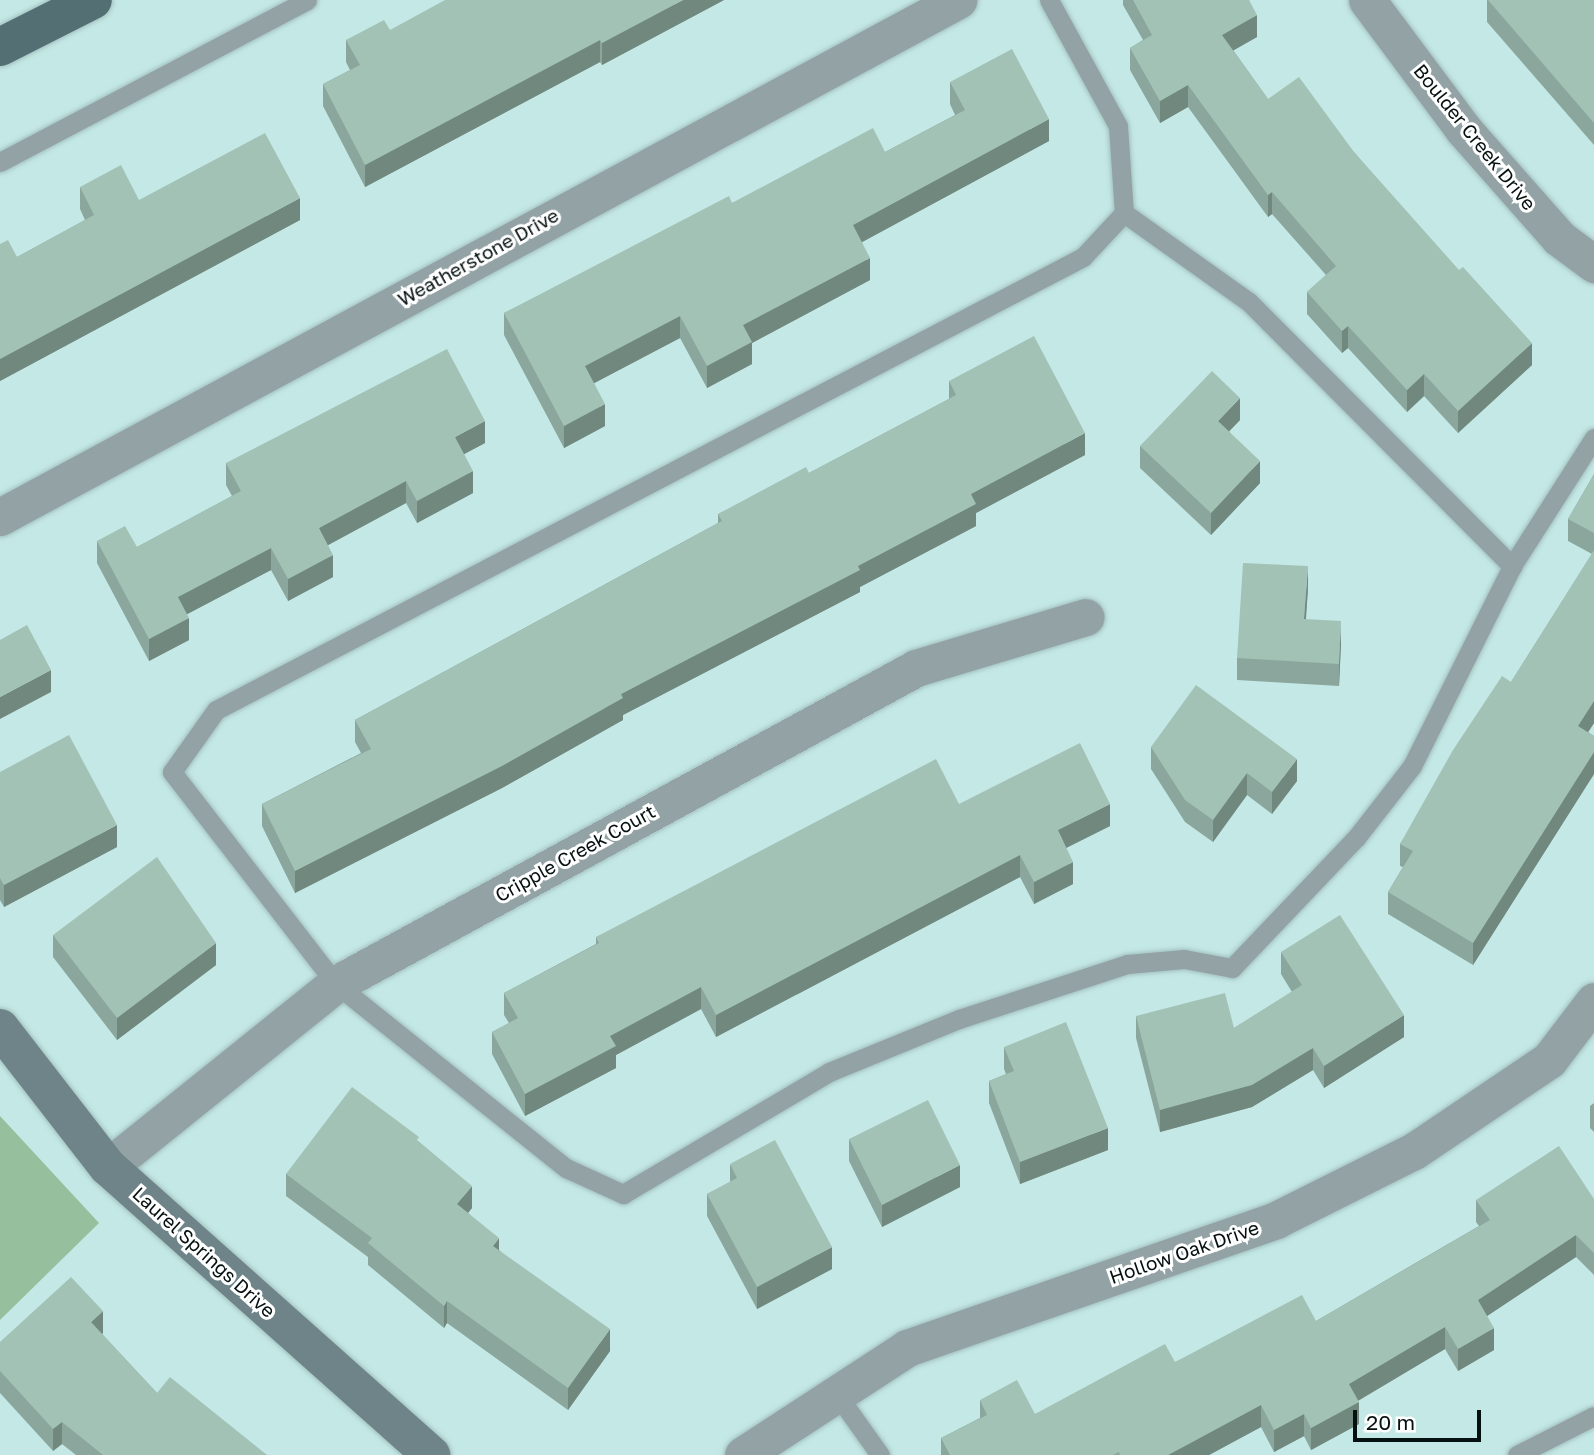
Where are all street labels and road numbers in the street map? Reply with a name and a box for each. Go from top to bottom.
street label: Boulder Creek Drive [1409,59,1541,215]
street label: Weatherstone Drive [394,203,562,311]
street label: Cripple Creek Court [491,800,659,906]
street label: Laurel Springs Drive [128,1182,280,1322]
street label: Hollow Oak Drive [1106,1216,1262,1288]

